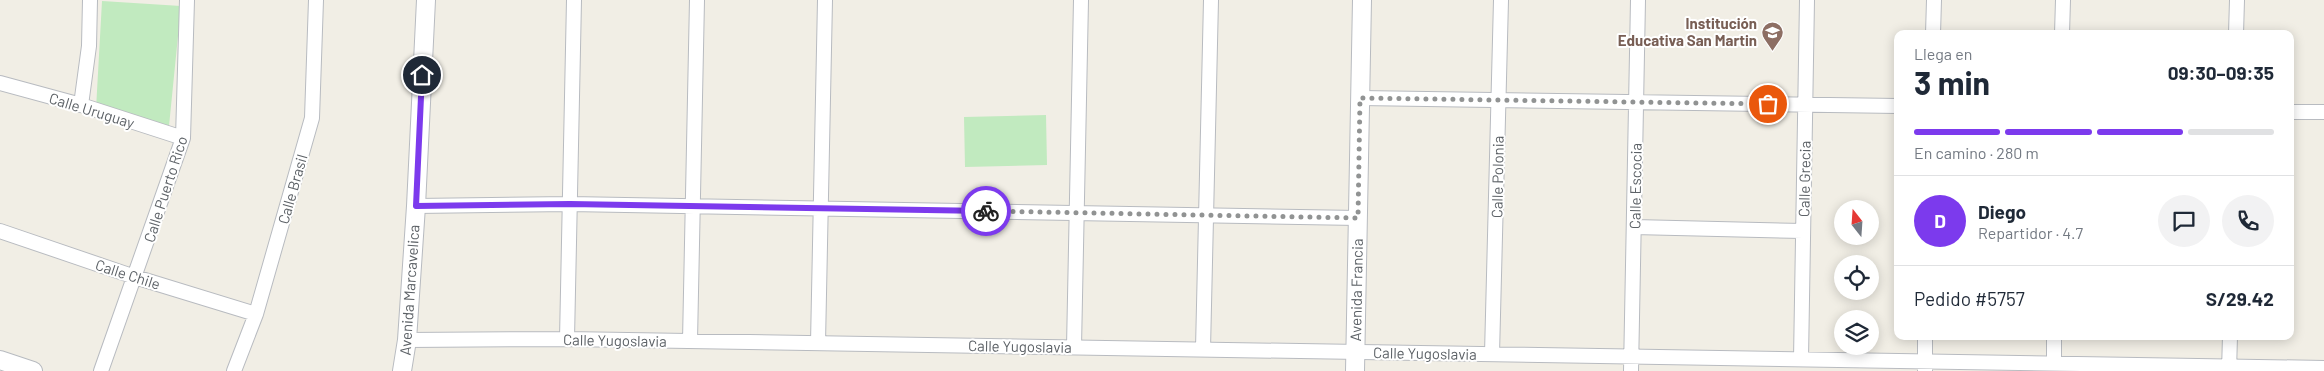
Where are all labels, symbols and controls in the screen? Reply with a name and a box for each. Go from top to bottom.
place label: Institución Educativa San Martin [1618,14,1757,49]
school or university icon: Institución Educativa San Martin [1761,20,1785,51]
text: Llega en [1914,44,1972,63]
pin [401,54,443,96]
icon: home [408,61,436,89]
text: 09:30–09:35 [2168,61,2274,84]
text: 3 min [1914,63,1990,101]
pin [1747,83,1789,125]
street label: Calle Uruguay [47,88,137,132]
icon: bag [1754,90,1782,118]
street label: Calle Puerto Rico [139,134,191,244]
street label: Calle Polonia [1487,136,1507,218]
street label: Calle Grecia [1794,141,1814,217]
street label: Calle Escocia [1625,143,1645,229]
text: En camino · 280 m [1914,143,2039,162]
street label: Calle Brasil [273,152,311,226]
courier [961,186,1011,236]
button: chat [2158,195,2210,247]
button: phone [2222,195,2274,247]
icon: bike [972,197,1000,225]
north arrow [1834,200,1879,245]
map controls [1834,200,1879,355]
text: Diego [1978,200,2026,223]
text: D [1934,209,1946,232]
text: Repartidor · 4.7 [1978,223,2083,242]
street label: Avenida Marcavelica [395,224,423,356]
street label: Avenida Francia [1346,238,1366,342]
street label: Calle Chile [93,255,163,293]
button: locate [1834,255,1879,300]
text: Pedido #5757 [1914,287,2025,310]
text: S/29.42 [2206,287,2274,310]
button: layers [1834,310,1879,355]
street label: Calle Yugoslavia [563,330,667,350]
street label: Calle Yugoslavia [968,336,1072,356]
street label: Calle Yugoslavia [1373,343,1477,363]

